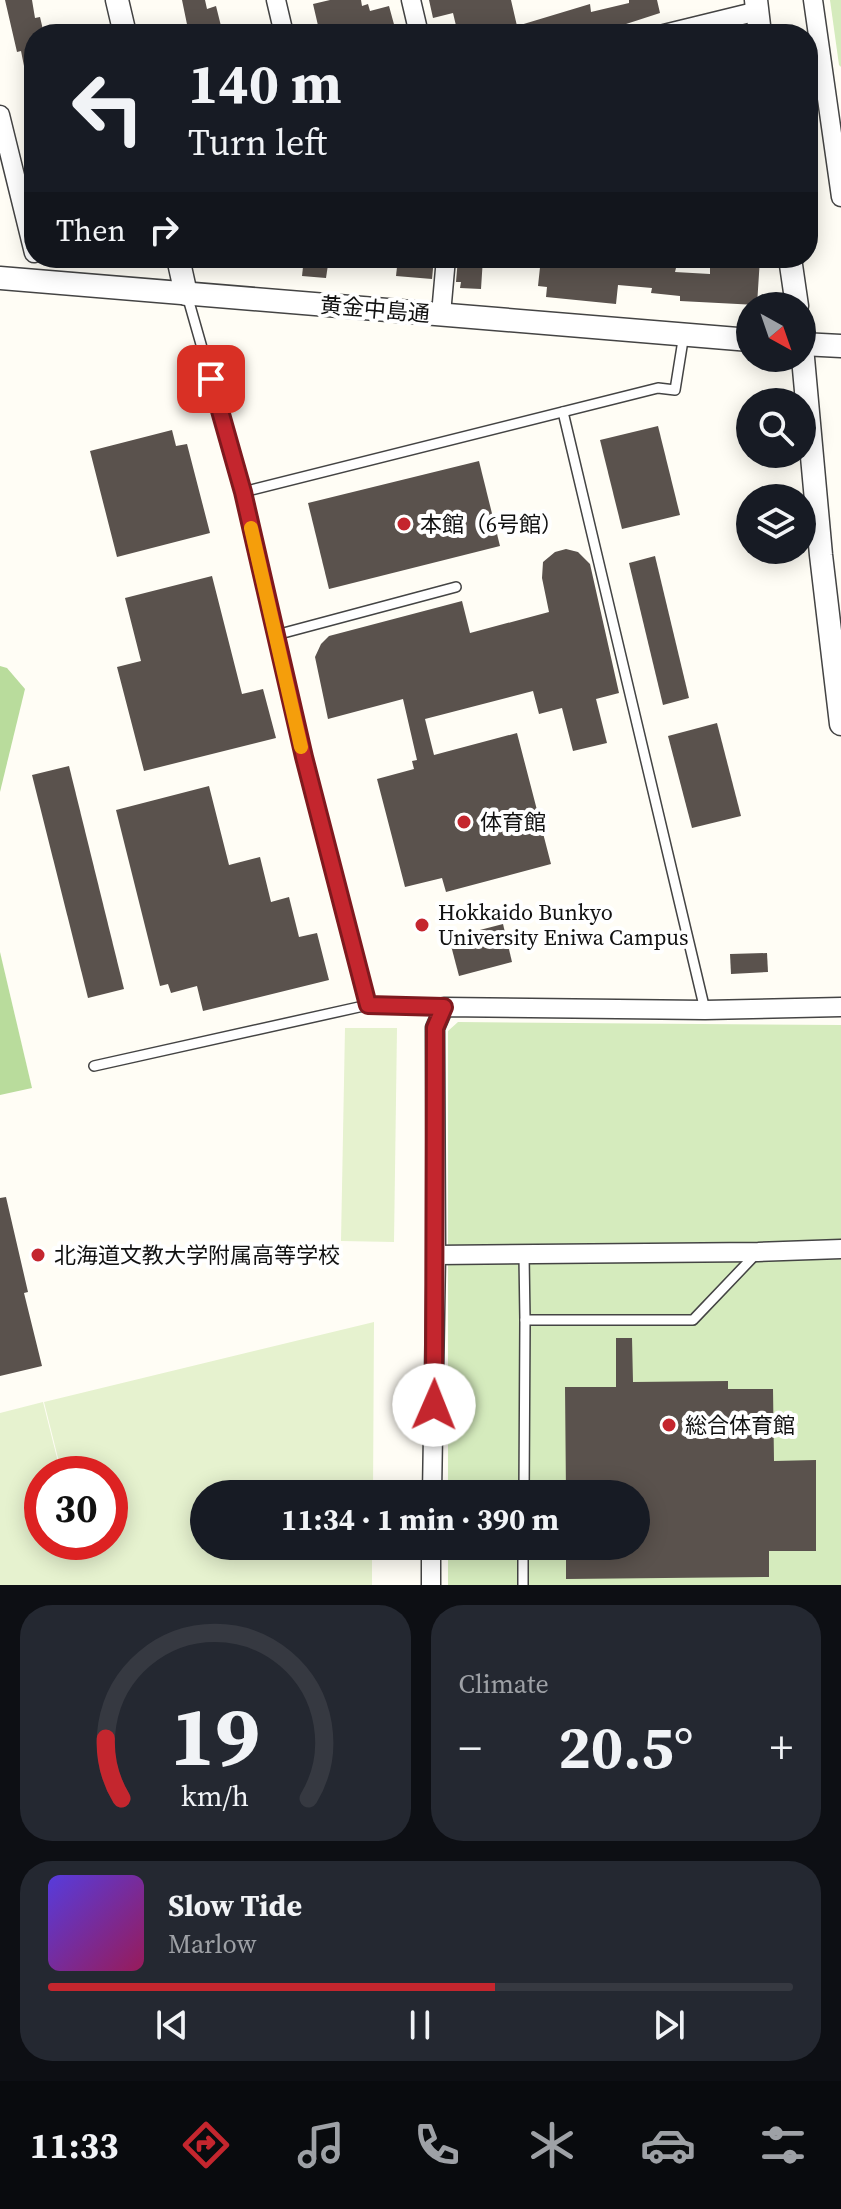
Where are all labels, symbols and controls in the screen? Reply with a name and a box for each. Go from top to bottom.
text: 140 m [188,45,342,122]
icon: left [56,56,160,160]
text: Turn left [188,118,327,167]
icon: right [142,208,186,252]
text: Then [56,210,126,251]
street label: 黄金中島通 [319,289,431,329]
north arrow [736,292,816,372]
map controls [736,292,816,564]
pin [177,345,245,413]
icon: arrive [189,357,233,401]
button: search [736,388,816,468]
button: layers [736,484,816,564]
place label: 本館（6号館） [420,509,563,539]
marker: 本館（6号館） [395,515,413,533]
place label: 体育館 [480,807,546,837]
marker: 体育館 [455,813,473,831]
place label: Hokkaido Bunkyo University Eniwa Campus [438,897,689,952]
marker: Hokkaido Bunkyo University Eniwa Campus [413,916,431,934]
place label: 北海道文教大学附属高等学校 [54,1240,340,1270]
marker: 北海道文教大学附属高等学校 [29,1246,47,1264]
position arrow [392,1363,476,1447]
place label: 総合体育館 [685,1410,795,1440]
marker: 総合体育館 [660,1416,678,1434]
speed limit sign: 30 [24,1456,128,1560]
text: 11:34 · 1 min · 390 m [281,1499,559,1540]
text: Climate [459,1666,549,1702]
text: 19 [170,1679,260,1793]
text: 20.5° [558,1706,693,1788]
text: − [459,1717,482,1778]
text: + [770,1717,793,1778]
text: km/h [181,1776,249,1816]
text: Slow Tide [168,1885,302,1926]
text: Marlow [168,1926,257,1962]
icon: previous [150,2003,194,2047]
icon: pause [398,2003,442,2047]
icon: next [647,2003,691,2047]
icon: directions [178,2117,234,2173]
icon: music [293,2117,349,2173]
icon: phone [409,2117,465,2173]
icon: climate [524,2117,580,2173]
icon: car [640,2117,696,2173]
icon: filters [755,2117,811,2173]
text: 11:33 [30,2121,119,2170]

